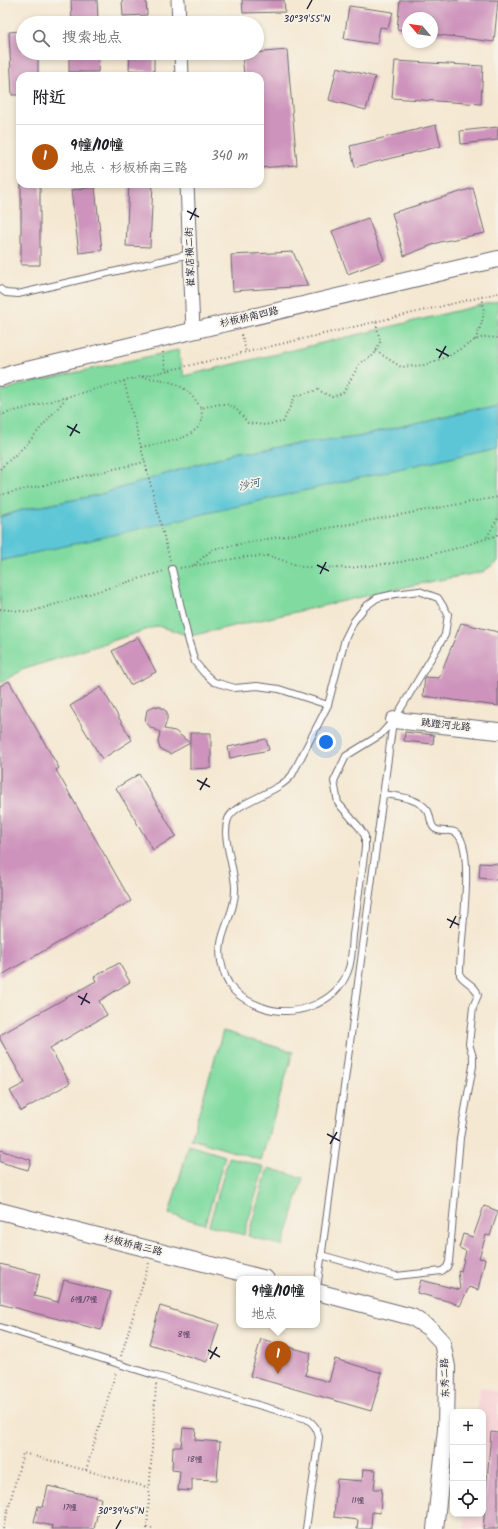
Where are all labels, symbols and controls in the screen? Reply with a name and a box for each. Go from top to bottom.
text: 30°39'55"N [284,11,331,27]
north arrow [402,12,438,48]
search box [16,16,264,60]
text: 搜索地点 [62,26,122,50]
icon: search [30,27,52,49]
text: 附近 [32,85,66,112]
text: 9幢/10幢 [70,134,124,158]
text: 1 [43,146,47,167]
text: 340 m [211,146,248,167]
text: 地点 · 杉板桥南三路 [70,158,188,179]
street label: 崔家店横二街 [181,227,199,287]
street label: 杉板桥南四路 [218,302,280,332]
water label: 沙河 [236,473,264,496]
street label: 跳蹬河北路 [420,714,472,736]
your location [316,732,336,752]
street label: 杉板桥南三路 [102,1230,164,1260]
popup [236,1276,320,1328]
text: 9幢/10幢 [251,1280,305,1304]
house number: 6幢/7幢 [71,1293,97,1306]
text: 地点 [251,1304,277,1325]
house number: 8幢 [178,1328,190,1341]
pin: 1 [265,1341,291,1374]
street label: 东秀二路 [436,1358,454,1398]
map controls [450,1409,486,1517]
button: + [450,1409,486,1445]
button: − [450,1445,486,1481]
house number: 18幢 [187,1453,203,1466]
button: locate [450,1481,486,1517]
house number: 11幢 [351,1494,365,1507]
house number: 17幢 [63,1501,77,1514]
text: 30°39'45"N [97,1503,145,1519]

